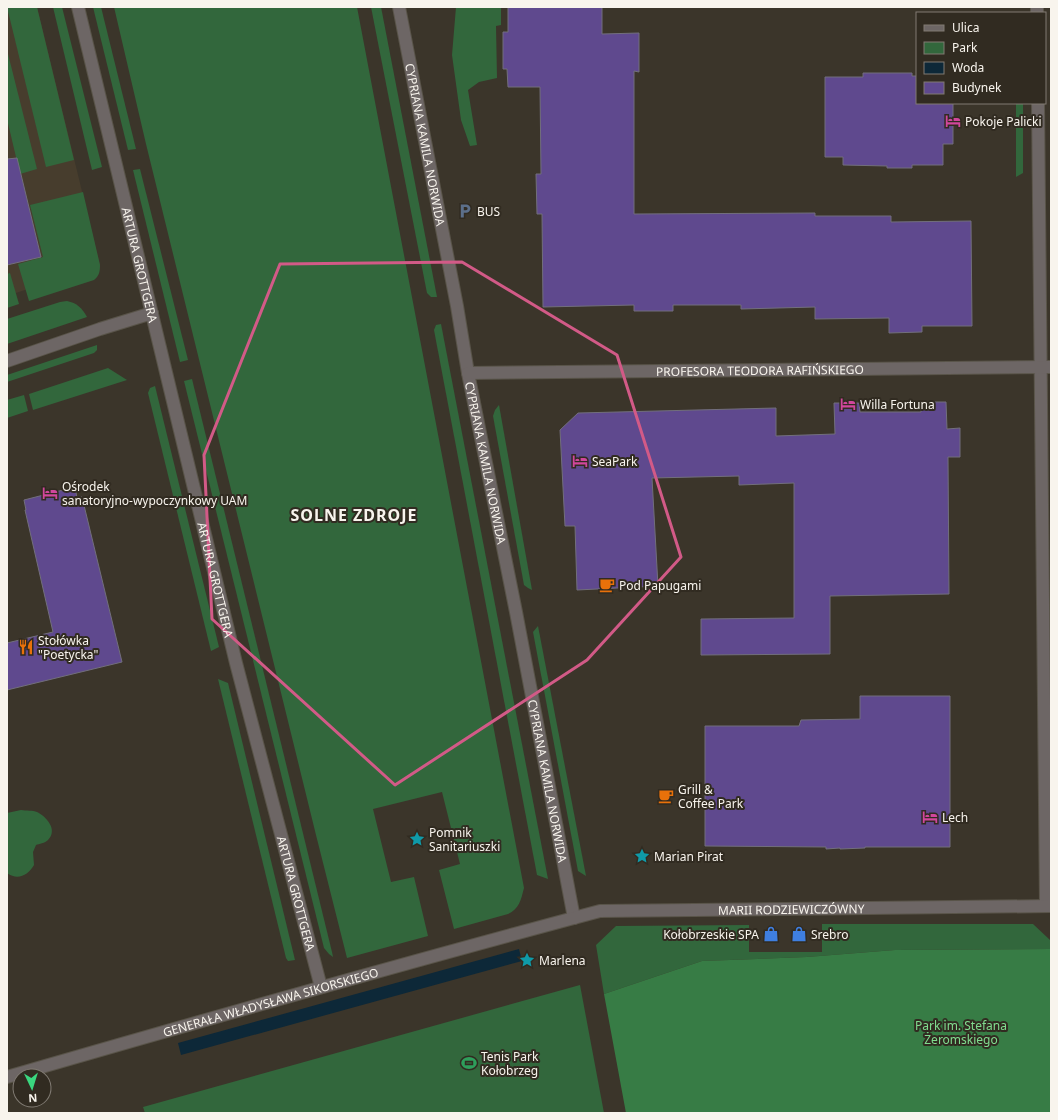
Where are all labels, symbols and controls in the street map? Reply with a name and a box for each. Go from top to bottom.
legend [916,12,1046,104]
text: Ulica [952,19,979,36]
text: Park [952,39,978,56]
text: Woda [952,59,984,76]
street label: CYPRIANA KAMILA NORWIDA [402,62,450,228]
text: Budynek [952,79,1002,96]
hotel icon: Pokoje Palicki [944,112,962,130]
place label: Pokoje Palicki [965,113,1042,130]
parking icon: BUS [456,202,474,220]
place label: BUS [477,203,501,220]
street label: ARTURA GROTTGERA [118,205,162,324]
street label: PROFESORA TEODORA RAFIŃSKIEGO [656,360,864,380]
street label: CYPRIANA KAMILA NORWIDA [461,380,511,546]
hotel icon: Willa Fortuna [839,395,857,413]
place label: Willa Fortuna [860,396,935,413]
hotel icon: SeaPark [571,452,589,470]
place label: SeaPark [592,453,638,470]
place label: Ośrodek sanatoryjno-wypoczynkowy UAM [62,478,247,509]
hotel icon: Ośrodek sanatoryjno-wypoczynkowy UAM [41,484,59,502]
district label: SOLNE ZDROJE [291,504,417,526]
street label: ARTURA GROTTGERA [194,520,238,639]
cafe icon: Pod Papugami [598,576,616,594]
place label: Pod Papugami [619,577,701,594]
place label: Stołówka "Poetycka" [38,632,98,663]
restaurant icon: Stołówka "Poetycka" [17,638,35,656]
street label: CYPRIANA KAMILA NORWIDA [524,698,572,864]
place label: Grill & Coffee Park [678,781,744,812]
cafe icon: Grill & Coffee Park [657,787,675,805]
hotel icon: Lech [921,808,939,826]
place label: Lech [942,809,968,826]
place label: Pomnik Sanitariuszki [429,824,500,855]
place icon: Pomnik Sanitariuszki [408,830,426,848]
street label: ARTURA GROTTGERA [273,834,320,953]
place icon: Marian Pirat [633,847,651,865]
place label: Marian Pirat [654,848,724,865]
street label: MARII RODZIEWICZÓWNY [718,900,865,918]
shop icon: Kołobrzeskie SPA [762,925,780,943]
shop icon: Srebro [790,925,808,943]
place label: Kołobrzeskie SPA [663,926,759,943]
place label: Srebro [811,926,848,943]
place icon: Marlena [518,951,536,969]
place label: Marlena [539,952,586,969]
street label: GENERAŁA WŁADYSŁAWA SIKORSKIEGO [161,963,380,1040]
park label: Park im. Stefana Żeromskiego [915,1017,1007,1048]
place label: Tenis Park Kołobrzeg [481,1048,539,1079]
sports icon: Tenis Park Kołobrzeg [460,1054,478,1072]
north arrow [12,1068,52,1108]
text: N [28,1091,38,1106]

